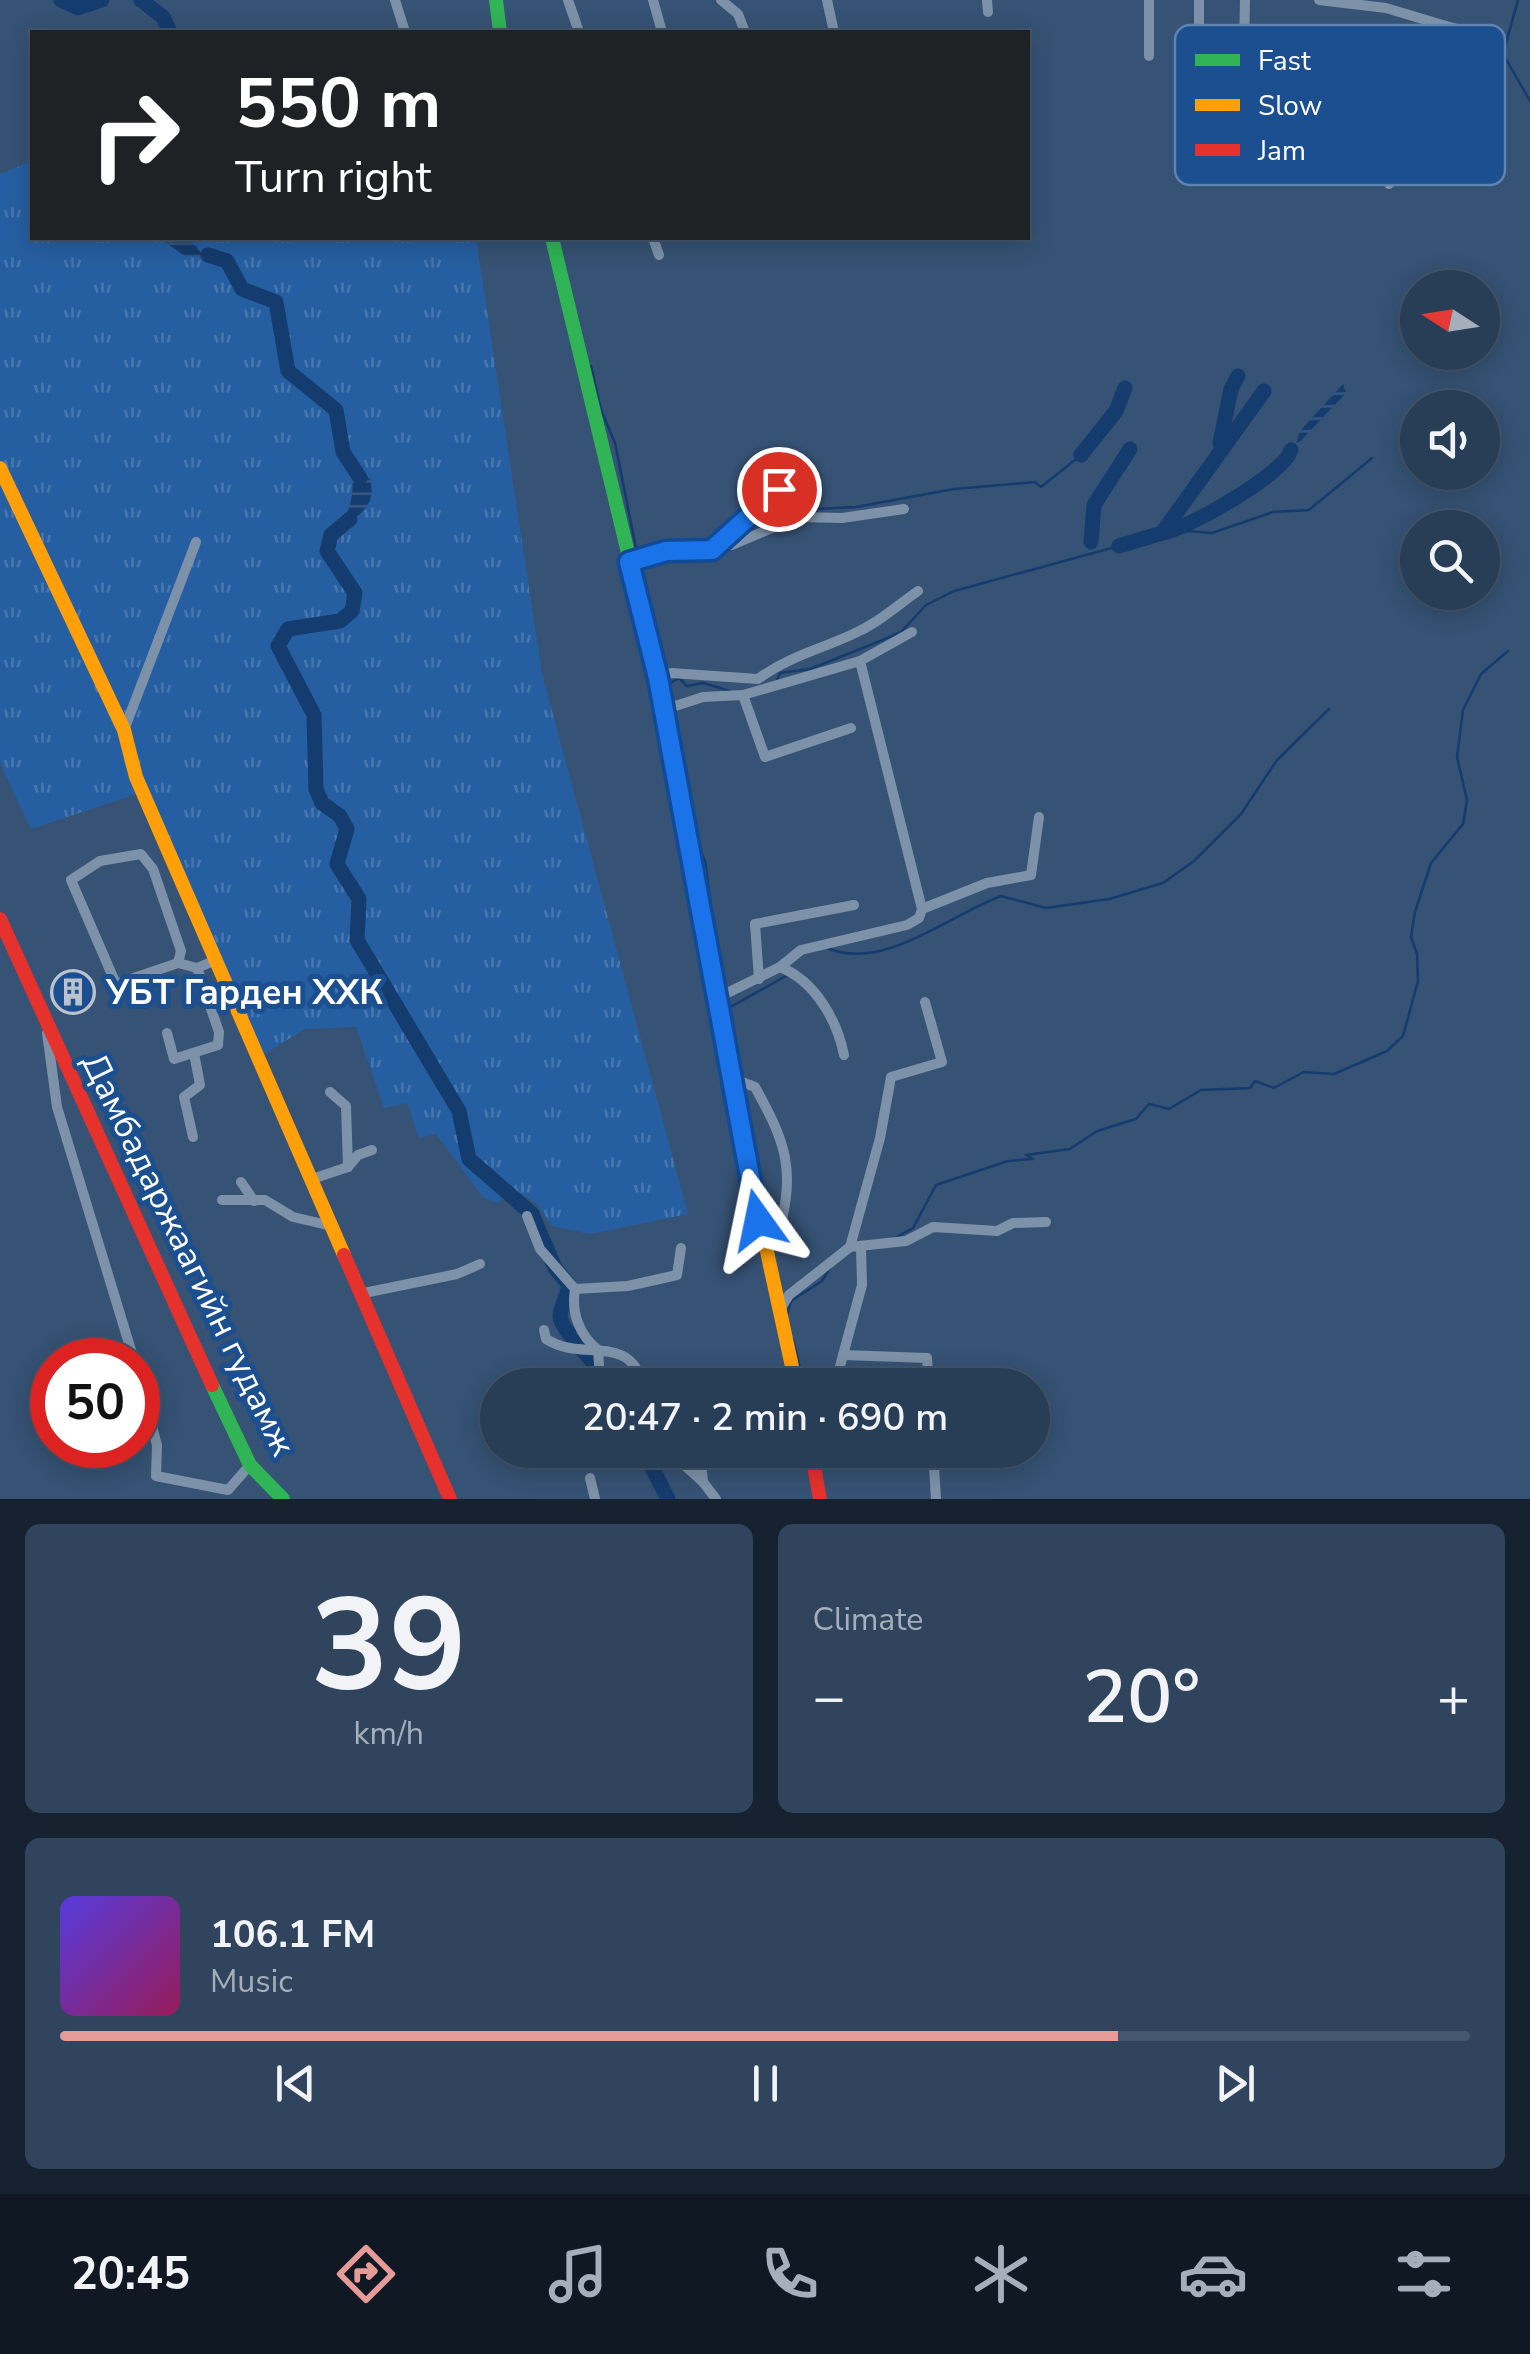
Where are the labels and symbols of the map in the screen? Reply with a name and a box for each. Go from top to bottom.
legend [1175,25,1505,185]
text: Fast [1258,42,1311,80]
text: Slow [1258,87,1322,125]
text: Jam [1257,132,1306,170]
north arrow [1400,270,1500,370]
pin [737,447,822,532]
building icon: УБТ Гарден ХХК [50,969,96,1015]
place label: УБТ Гарден ХХК [105,969,383,1016]
street label: Дамбадаржаагийн гудамж [70,1045,307,1464]
position arrow [706,1168,810,1272]
speed limit sign: 50 [30,1338,160,1468]

